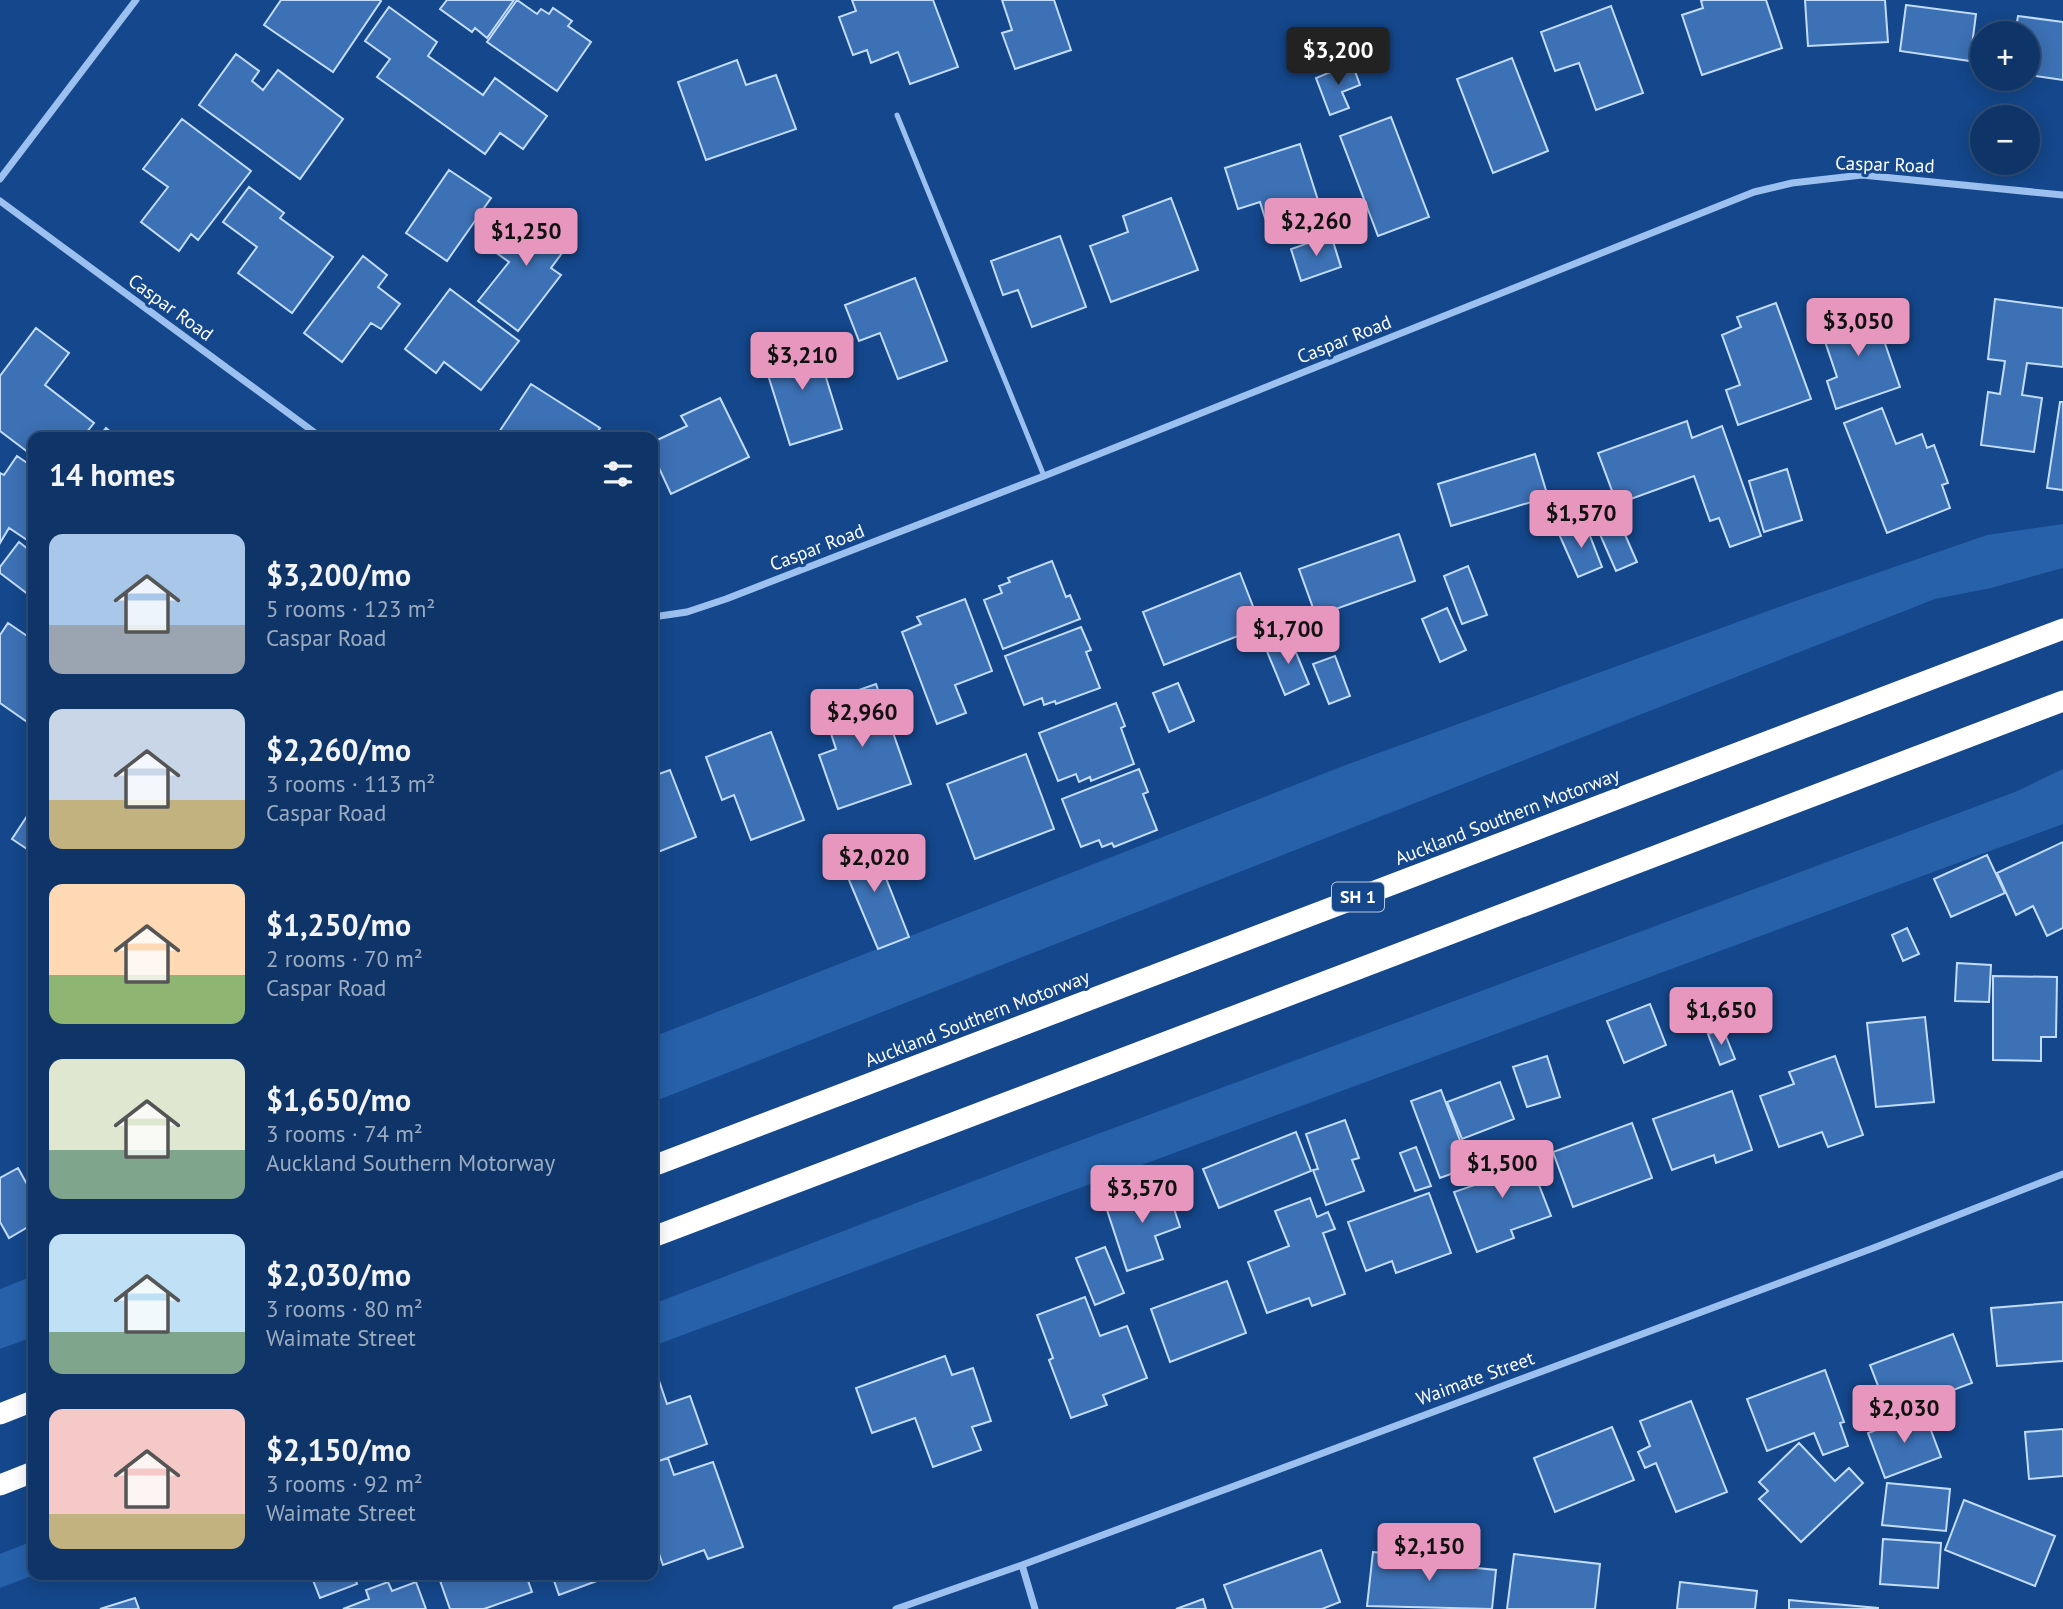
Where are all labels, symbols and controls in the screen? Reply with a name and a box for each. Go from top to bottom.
map controls [1970,21,2040,175]
button: + [1970,21,2040,91]
pin: $3,200 [1281,28,1395,87]
text: $3,200 [1302,35,1374,64]
button: − [1970,105,2040,175]
street label: Caspar Road [1835,150,1935,178]
pin: $2,260 [1259,198,1373,258]
text: $2,260 [1280,206,1352,235]
pin: $1,250 [469,208,583,268]
text: $1,250 [490,216,562,245]
street label: Caspar Road [124,268,218,346]
pin: $3,050 [1801,298,1915,358]
text: $3,050 [1822,306,1894,335]
street label: Caspar Road [1293,309,1395,369]
pin: $3,210 [745,332,859,392]
text: $3,210 [766,340,838,369]
text: 14 homes [49,455,175,494]
icon: filters [599,455,637,493]
pin: $1,570 [1524,490,1638,550]
text: $1,570 [1545,498,1617,527]
street label: Caspar Road [766,518,868,576]
text: $3,200/mo [266,555,411,594]
icon: home [105,562,189,646]
text: 5 rooms · 123 m² [266,594,435,623]
pin: $1,700 [1231,606,1345,666]
text: $1,700 [1252,614,1324,643]
text: Caspar Road [266,623,386,652]
pin: $2,960 [805,690,919,749]
text: $2,960 [826,697,898,726]
text: $2,260/mo [266,730,411,769]
icon: home [105,737,189,821]
street label: Auckland Southern Motorway [1391,762,1623,870]
text: 3 rooms · 113 m² [266,769,435,798]
text: Caspar Road [266,798,386,827]
pin: $2,020 [817,834,931,894]
text: $2,020 [838,842,910,871]
road number: SH 1 [1332,882,1384,912]
text: $1,250/mo [266,905,411,944]
icon: home [105,912,189,996]
text: 2 rooms · 70 m² [266,944,423,973]
street label: Auckland Southern Motorway [861,964,1093,1072]
text: Caspar Road [266,973,386,1002]
pin: $1,650 [1664,988,1778,1047]
text: $1,650 [1685,995,1757,1024]
text: $1,650/mo [266,1080,411,1119]
icon: home [105,1087,189,1171]
text: 3 rooms · 74 m² [266,1119,423,1148]
pin: $1,500 [1445,1140,1559,1200]
text: Auckland Southern Motorway [266,1148,555,1177]
text: $1,500 [1466,1148,1538,1177]
pin: $3,570 [1085,1166,1199,1225]
text: $3,570 [1106,1173,1178,1202]
text: $2,030/mo [266,1255,411,1294]
icon: home [105,1262,189,1346]
text: 3 rooms · 80 m² [266,1294,423,1323]
text: Waimate Street [266,1323,416,1352]
street label: Waimate Street [1413,1345,1538,1410]
pin: $2,030 [1847,1386,1961,1445]
text: $2,030 [1868,1393,1940,1422]
text: $2,150/mo [266,1430,411,1469]
icon: home [105,1437,189,1521]
text: 3 rooms · 92 m² [266,1469,423,1498]
text: Waimate Street [266,1498,416,1527]
pin: $2,150 [1372,1524,1486,1583]
text: $2,150 [1393,1531,1465,1560]

